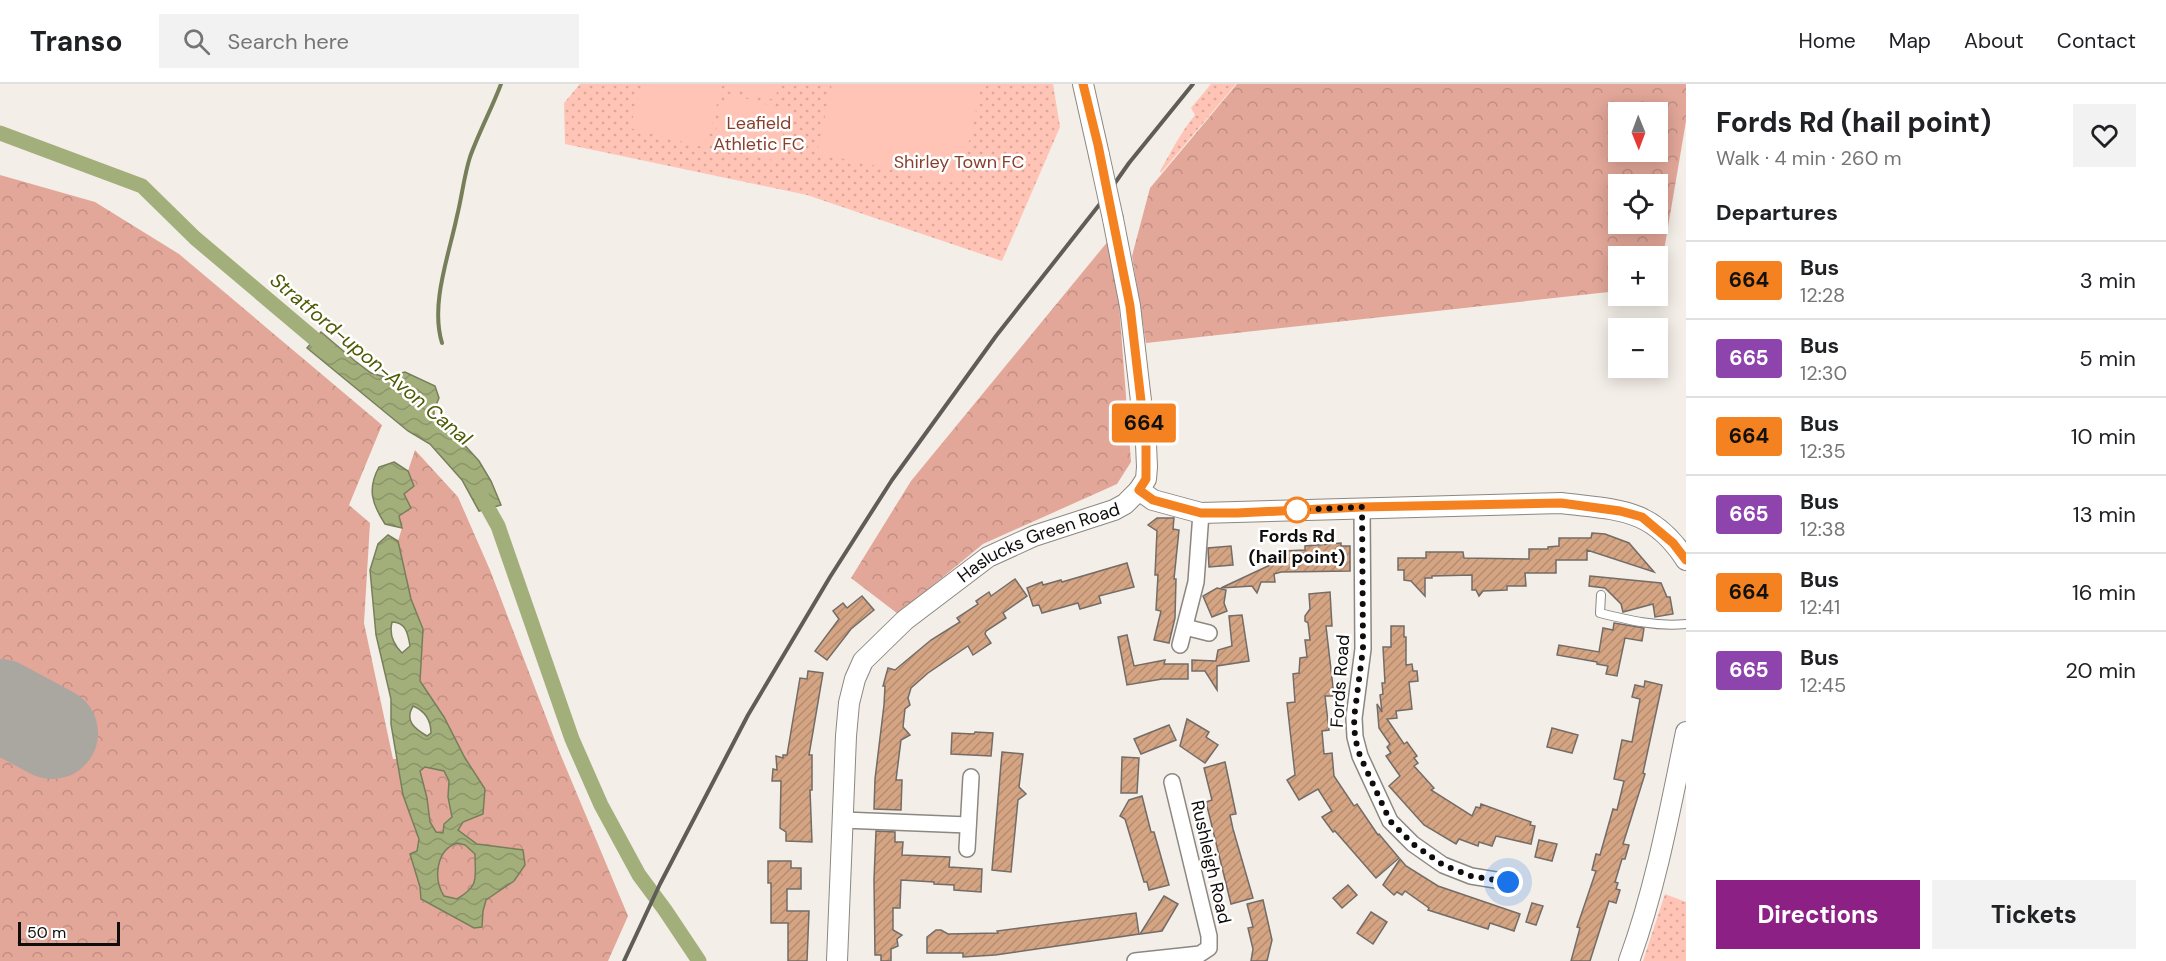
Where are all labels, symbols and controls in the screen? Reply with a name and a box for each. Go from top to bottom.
search box [159,14,579,68]
text: Transo [30,23,123,60]
icon: search [180,25,213,58]
text: Search here [228,27,349,56]
text: Home [1798,27,1856,55]
text: Map [1889,27,1931,55]
text: About [1964,27,2024,55]
text: Contact [2057,27,2136,55]
north arrow [1608,102,1668,162]
map controls [1608,102,1668,378]
text: Fords Rd (hail point) [1716,104,1991,141]
button: heart [2073,104,2136,167]
park label: Leafield Athletic FC [713,111,805,156]
text: Walk · 4 min · 260 m [1716,145,1901,171]
park label: Shirley Town FC [894,150,1024,174]
button: locate [1608,174,1668,234]
text: Departures [1716,198,1838,227]
button: + [1608,246,1668,306]
text: Bus [1800,253,1839,282]
text: 664 [1729,266,1769,294]
text: 3 min [2080,266,2136,295]
water label: Stratford-upon-Avon Canal [265,267,478,451]
text: 12:28 [1800,282,1845,308]
button: − [1608,318,1668,378]
text: Bus [1800,331,1839,360]
text: 665 [1729,344,1769,372]
text: 5 min [2079,344,2136,373]
text: 12:30 [1800,360,1847,386]
line badge: 664 [1110,404,1178,442]
text: 664 [1124,409,1164,437]
text: Bus [1800,409,1839,438]
text: 664 [1729,422,1769,450]
text: 10 min [2071,422,2136,451]
text: 12:35 [1800,438,1846,464]
text: Bus [1800,487,1839,516]
street label: Haslucks Green Road [952,497,1123,588]
marker: Fords Rd (hail point) [1284,497,1310,523]
text: 665 [1729,500,1769,528]
text: 13 min [2073,500,2136,529]
text: 12:38 [1800,516,1846,542]
place label: Fords Rd (hail point) [1249,524,1345,569]
text: Bus [1800,565,1839,594]
text: 664 [1729,578,1769,606]
text: 16 min [2072,578,2136,607]
text: 12:41 [1800,594,1840,620]
street label: Fords Road [1325,634,1355,728]
text: Bus [1800,643,1839,672]
text: 665 [1729,656,1769,684]
text: 20 min [2065,656,2136,685]
text: 12:45 [1800,672,1846,698]
street label: Rushleigh Road [1185,798,1237,926]
your location [1493,867,1523,897]
button: Directions [1716,880,1920,949]
button: Tickets [1932,880,2136,949]
scale bar [18,919,120,946]
text: 50 m [27,922,66,943]

